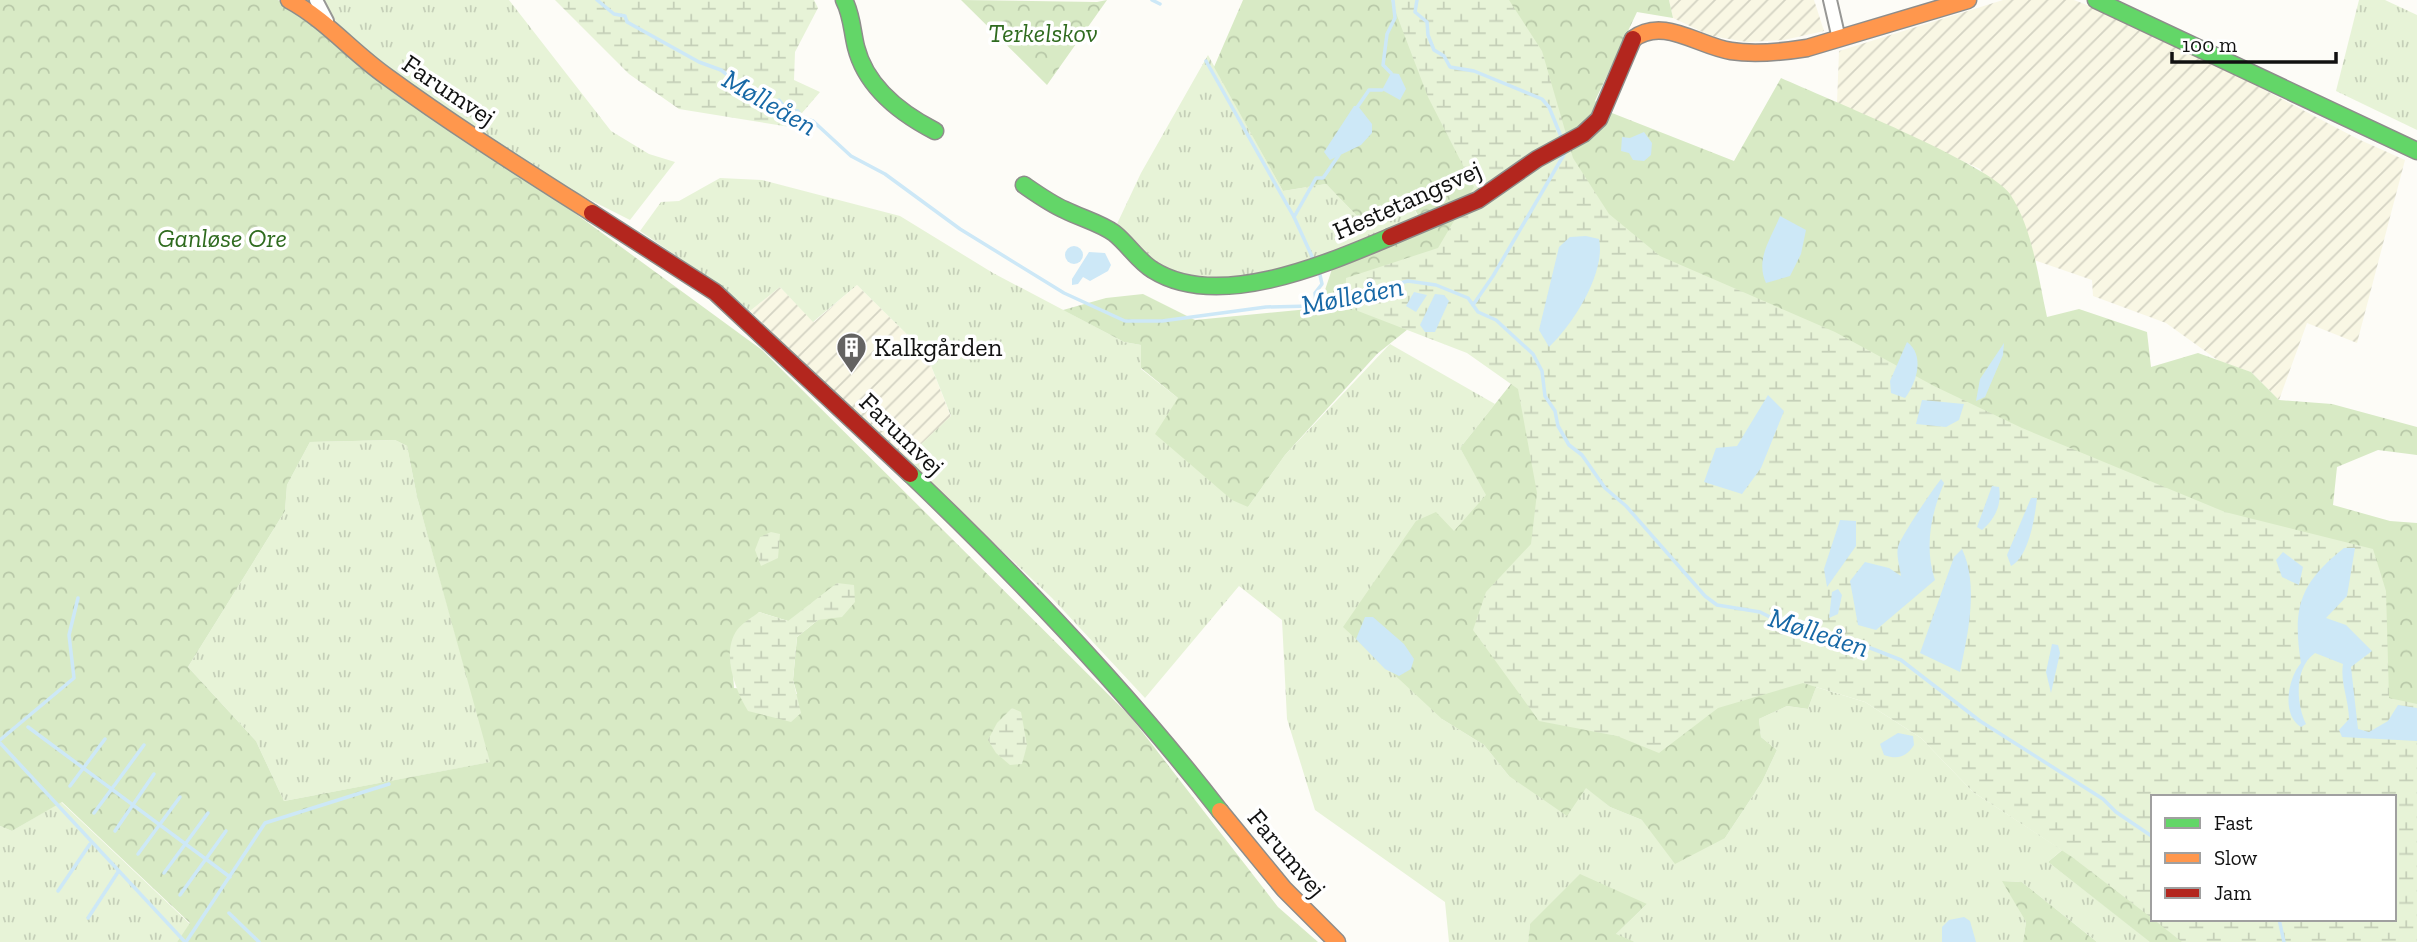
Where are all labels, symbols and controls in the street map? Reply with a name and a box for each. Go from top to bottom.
park label: Terkelskov [988,17,1098,49]
scale bar [2172,21,2336,65]
text: 100 m [2182,32,2237,57]
street label: Farumvej [396,47,502,133]
water label: Mølleåen [717,62,823,143]
street label: Hestetangsvej [1328,153,1486,247]
park label: Ganløse Ore [157,222,287,254]
water label: Mølleåen [1298,269,1406,322]
building icon: Kalkgården [834,330,868,374]
place label: Kalkgården [874,331,1002,363]
street label: Farumvej [853,386,951,482]
water label: Mølleåen [1765,601,1873,664]
legend [2151,795,2396,921]
street label: Farumvej [1241,802,1333,904]
text: Fast [2214,810,2253,835]
text: Slow [2214,845,2257,870]
text: Jam [2214,880,2251,905]

